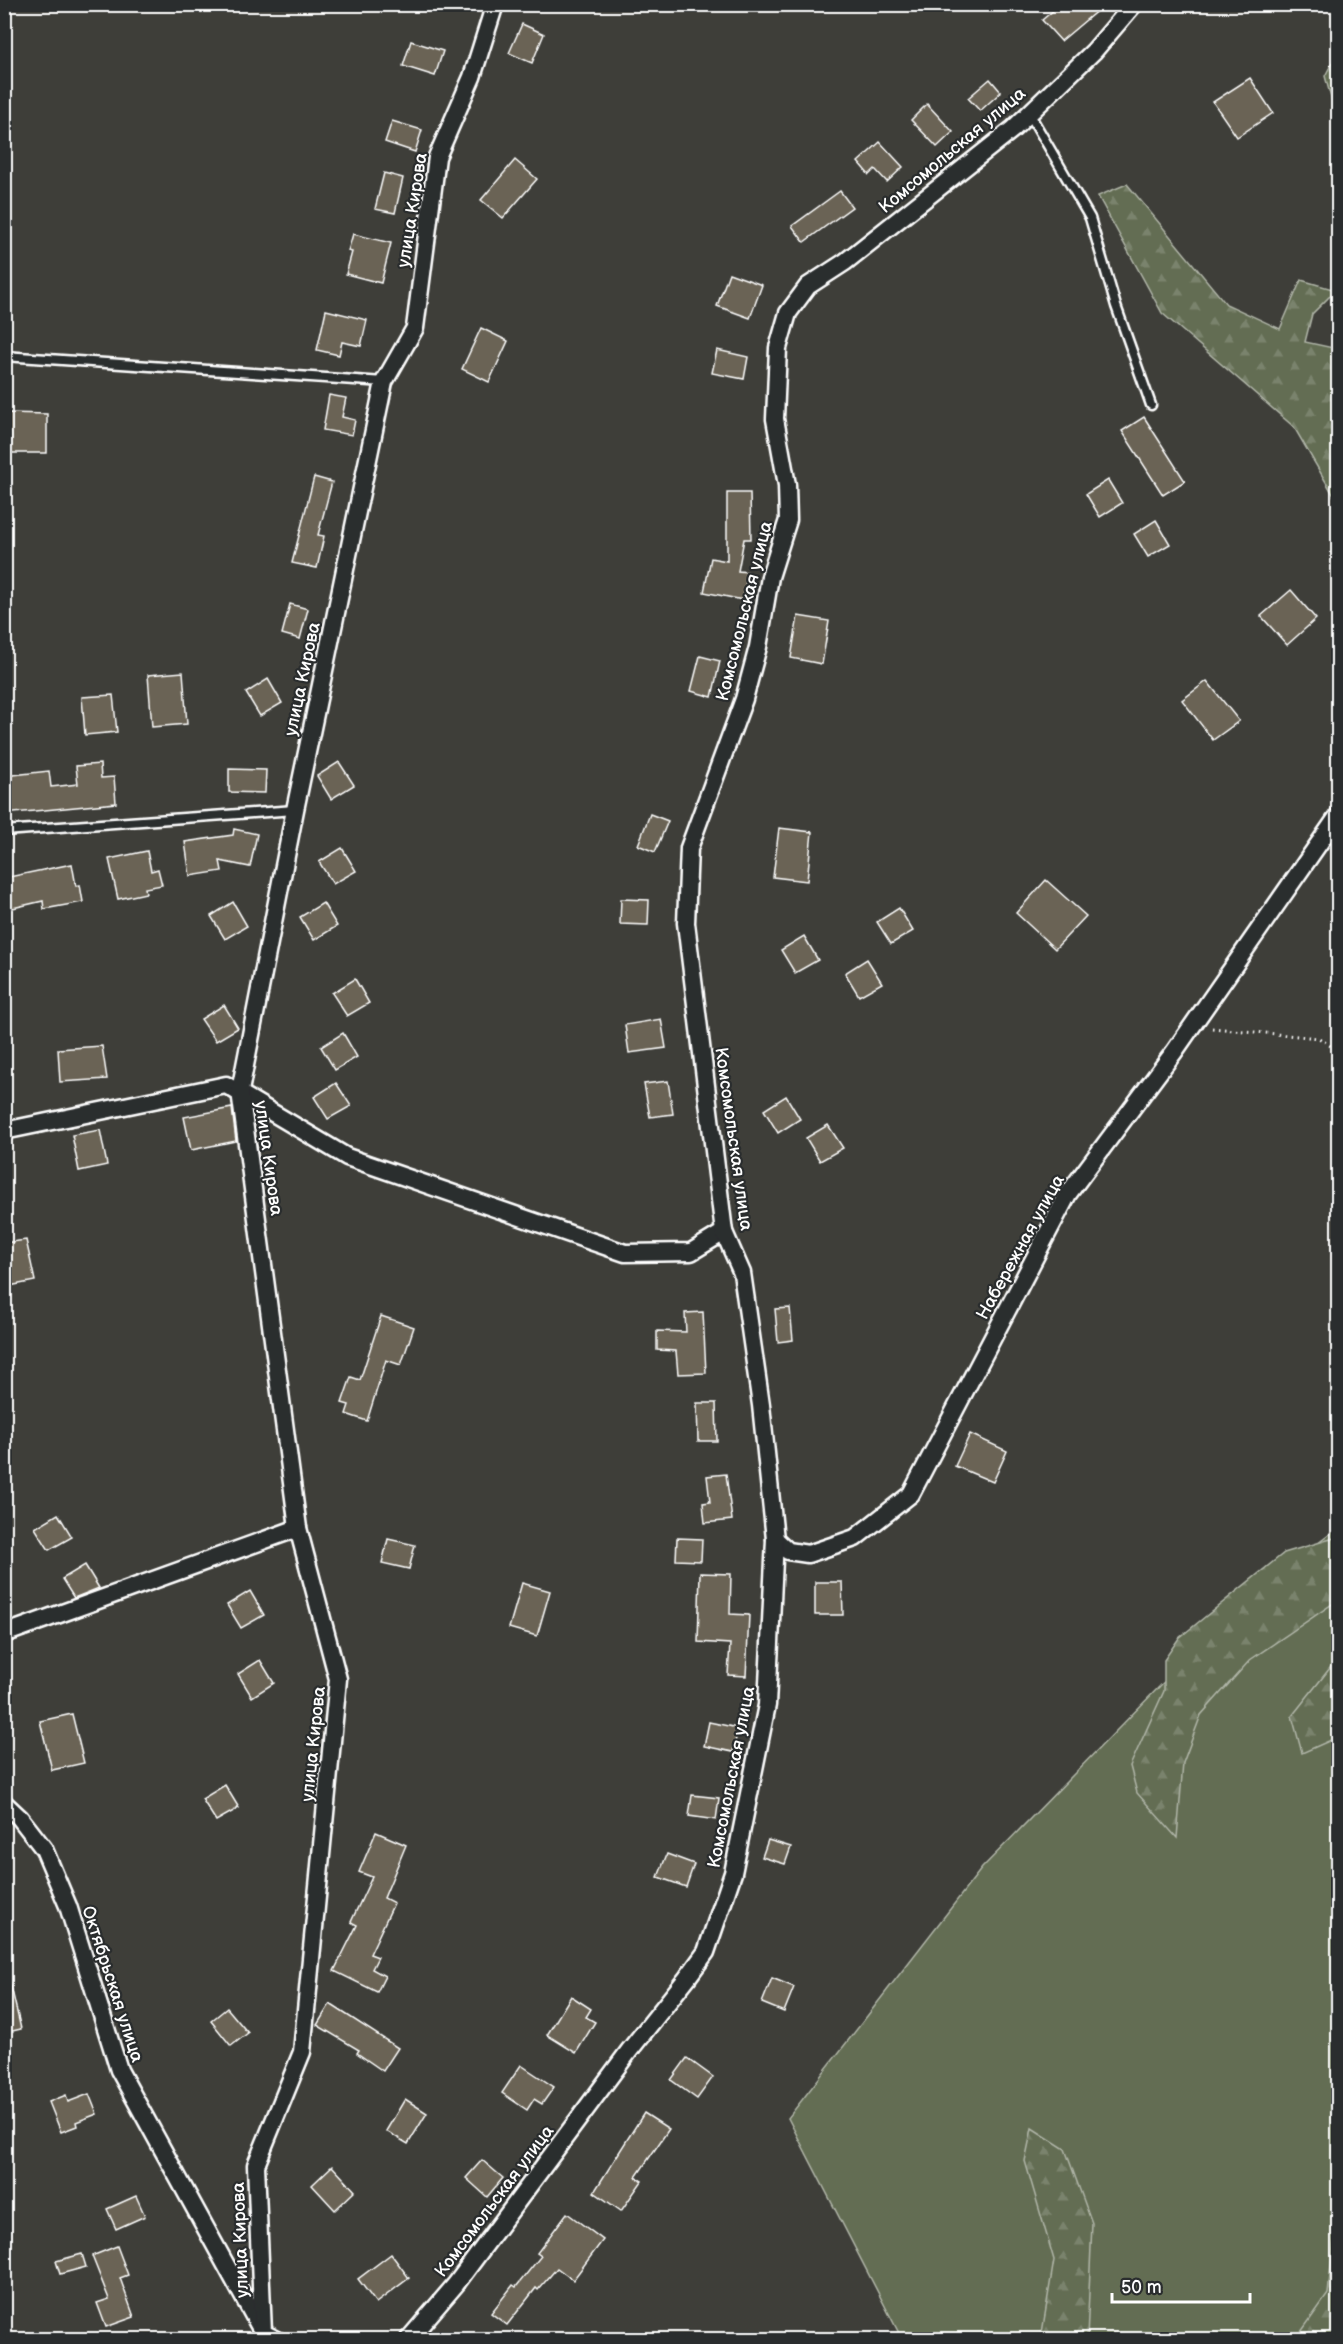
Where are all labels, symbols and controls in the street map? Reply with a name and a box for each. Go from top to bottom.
street label: Комсомольская улица [875,83,1030,218]
street label: улица Кирова [393,151,432,269]
street label: Комсомольская улица [712,519,777,703]
street label: улица Кирова [280,620,325,738]
street label: Комсомольская улица [710,1046,757,1232]
street label: улица Кирова [250,1099,287,1217]
street label: Набережная улица [972,1171,1069,1323]
street label: Комсомольская улица [704,1684,759,1870]
street label: улица Кирова [297,1685,330,1803]
street label: Октябрьская улица [77,1903,148,2065]
street label: Комсомольская улица [430,2121,559,2281]
street label: улица Кирова [228,2181,253,2298]
scale bar [1112,2266,1250,2304]
text: 50 m [1121,2277,1162,2298]

